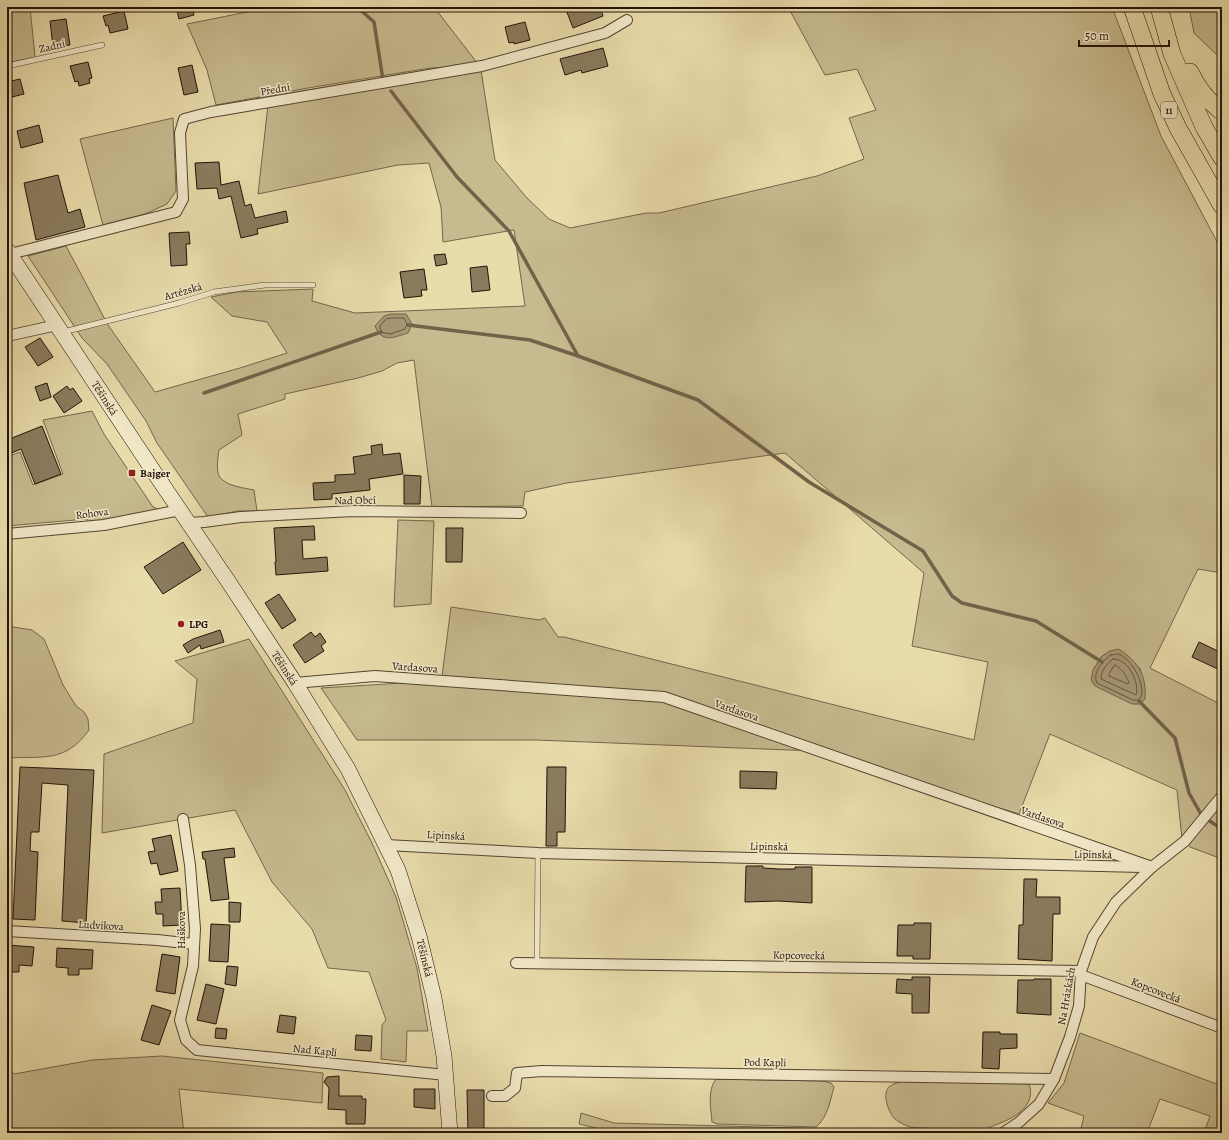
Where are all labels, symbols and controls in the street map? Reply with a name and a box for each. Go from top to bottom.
scale bar [1079,22,1169,48]
text: 50 m [1085,28,1109,44]
street label: Zadní [38,36,67,57]
street label: Přední [259,79,291,99]
road number: 11 [1161,102,1177,118]
street label: Artézská [161,279,205,304]
street label: Těšínská [88,378,122,419]
place label: Bajger [140,466,171,481]
marker: Bajger [127,468,137,478]
street label: Nad Obcí [334,493,376,508]
street label: Rohova [75,504,110,523]
place label: LPG [189,617,208,632]
marker: LPG [176,619,186,629]
street label: Těšínská [268,648,302,689]
street label: Vardasova [391,658,439,677]
street label: Vardasova [712,696,762,725]
street label: Vardasova [1018,803,1068,832]
street label: Lipinská [426,827,466,844]
street label: Lipinská [750,839,789,854]
street label: Lipinská [1074,847,1113,862]
street label: Haškova [174,910,189,949]
street label: Ludvíkova [78,917,125,934]
street label: Těšínská [413,938,437,980]
street label: Kopcovecká [773,948,826,963]
street label: Na Hrázkách [1054,966,1079,1026]
street label: Kopcovecká [1129,974,1184,1007]
street label: Nad Kaplí [292,1041,338,1060]
street label: Pod Kaplí [744,1055,786,1070]

